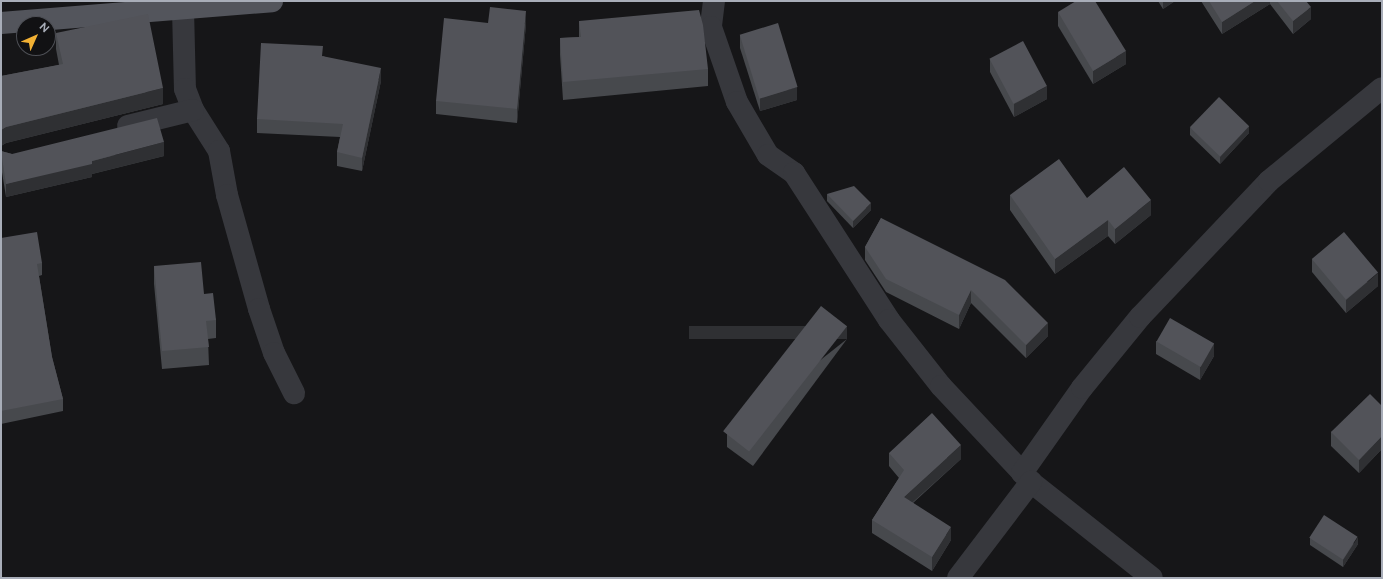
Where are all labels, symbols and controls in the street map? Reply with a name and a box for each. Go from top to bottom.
north arrow [16,16,56,56]
text: N [37,20,52,35]

